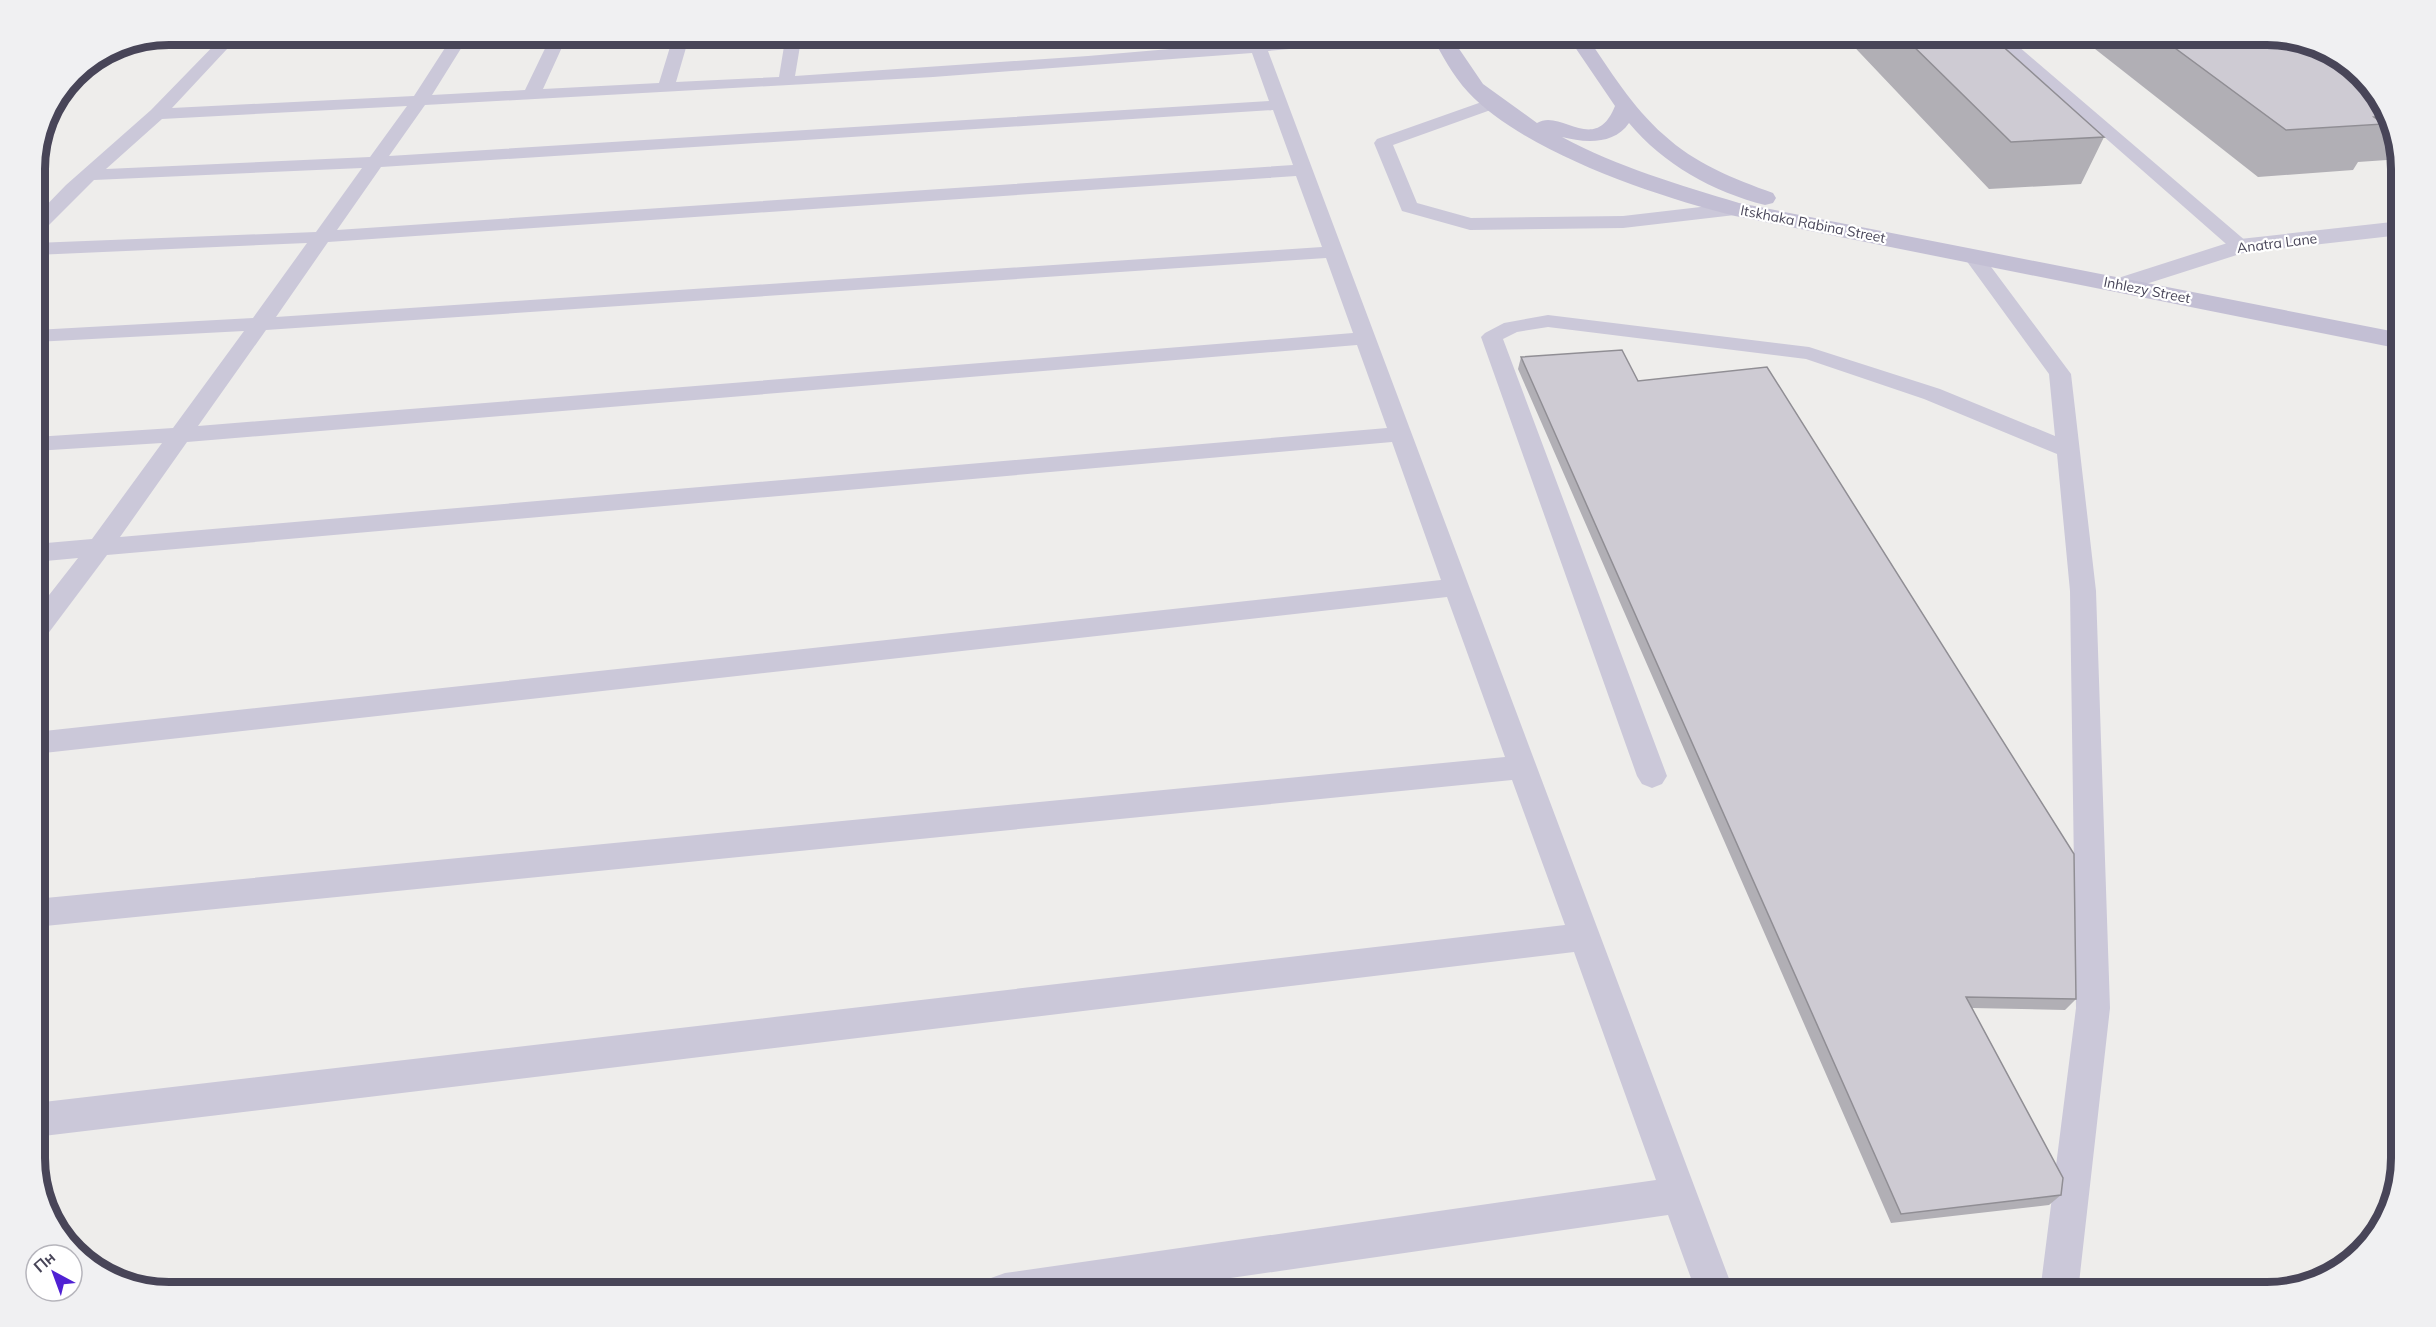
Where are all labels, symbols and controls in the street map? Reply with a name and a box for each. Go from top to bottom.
street label: Itskhaka Rabina Street [1739,201,1887,247]
street label: Anatra Lane [2236,229,2318,257]
street label: Inhlezy Street [2102,273,2192,307]
north arrow [24,1243,84,1303]
text: Пн [29,1247,59,1277]

